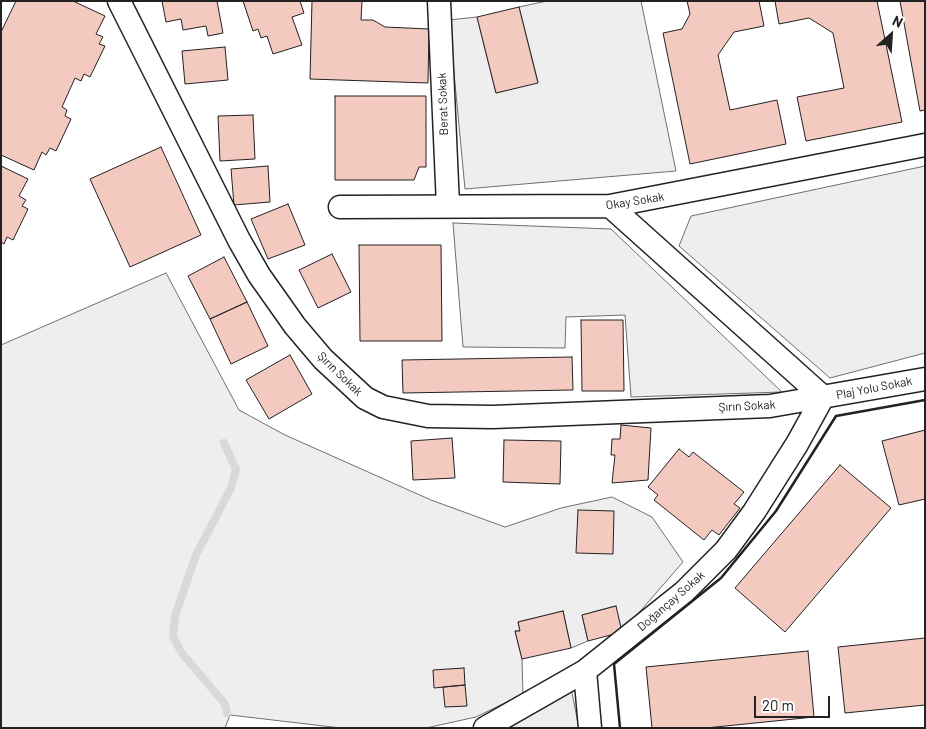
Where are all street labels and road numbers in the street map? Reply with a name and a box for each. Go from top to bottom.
street label: Berat Sokak [435,72,451,136]
street label: Okay Sokak [605,189,665,213]
street label: Şırın Sokak [315,349,365,399]
street label: Plaj Yolu Sokak [835,374,913,402]
street label: Şırın Sokak [718,397,776,415]
street label: Doğançay Sokak [634,568,708,634]

